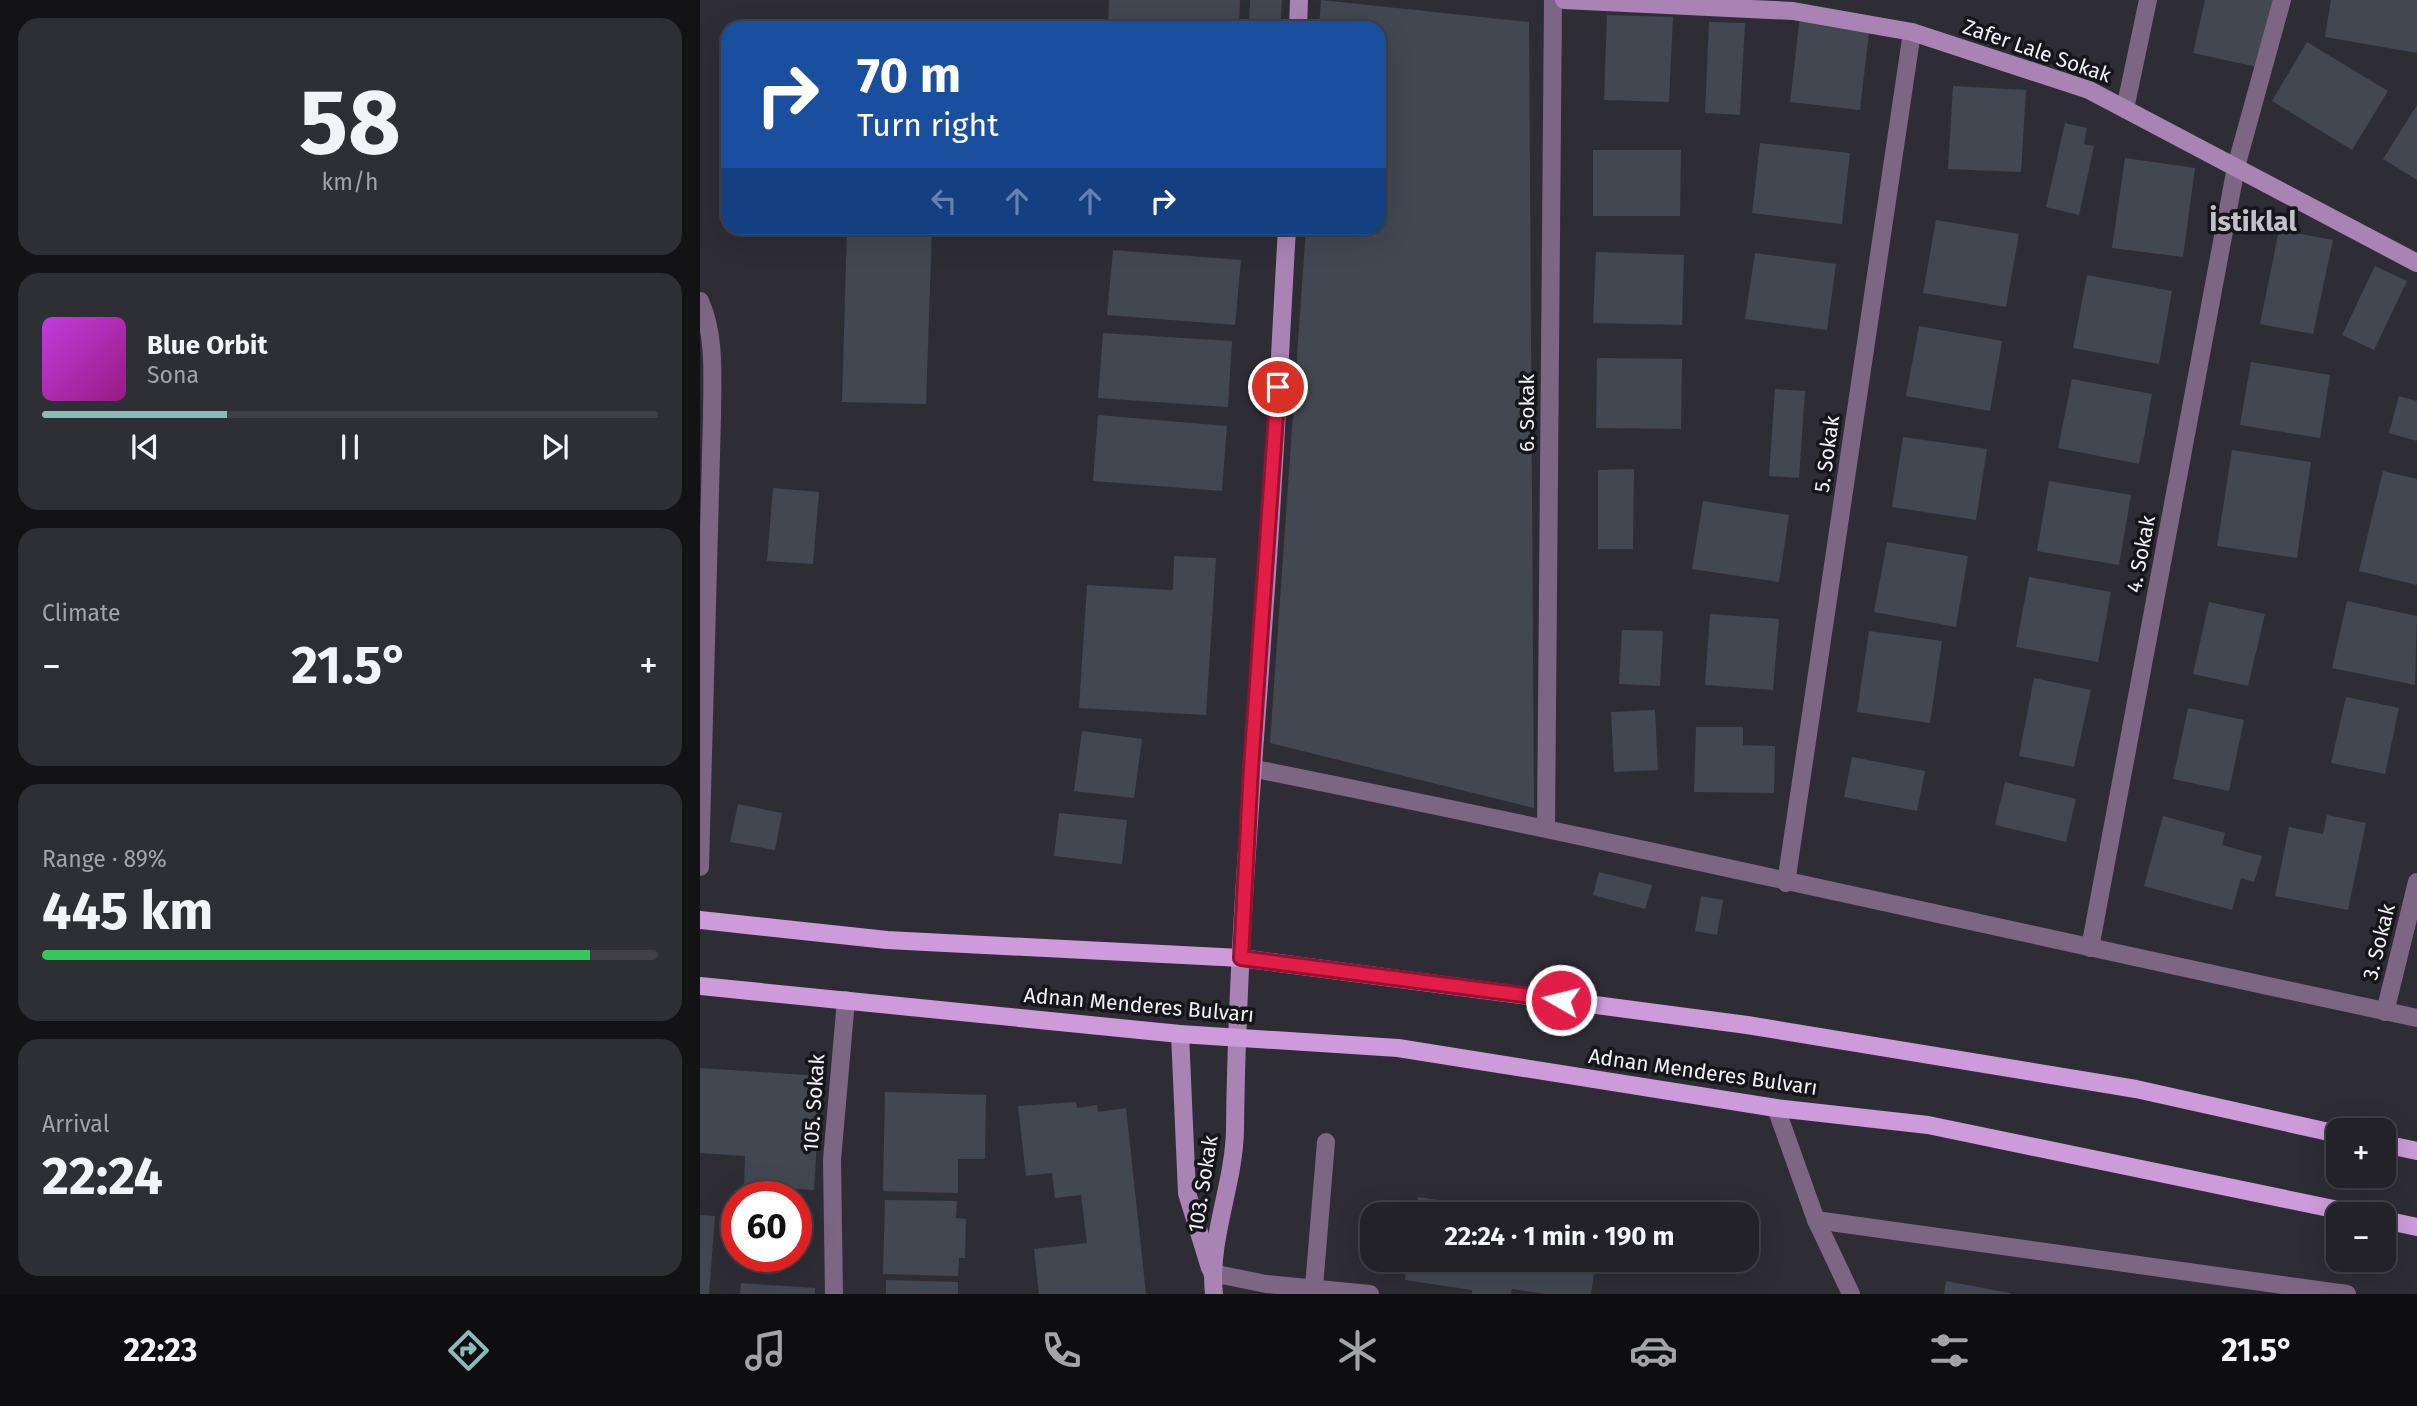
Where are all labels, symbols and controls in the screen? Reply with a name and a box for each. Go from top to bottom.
street label: Zafer Lale Sokak [1960,13,2115,89]
text: 70 m [857,46,961,105]
icon: right [742,49,833,140]
text: 58 [299,68,401,177]
text: Turn right [857,106,999,144]
text: km/h [322,168,378,196]
icon: left [925,182,963,220]
icon: ahead [998,182,1036,220]
icon: ahead [1071,182,1109,220]
icon: right [1144,182,1182,220]
district label: İstiklal [2209,205,2297,238]
text: Blue Orbit [147,330,267,361]
pin [1248,357,1308,417]
text: Sona [147,361,199,389]
icon: arrive [1259,368,1297,406]
street label: 6. Sokak [1514,374,1540,452]
street label: 5. Sokak [1809,414,1845,494]
icon: previous [126,428,164,466]
icon: pause [331,428,369,466]
icon: next [536,428,574,466]
street label: 4. Sokak [2121,513,2161,595]
text: Climate [42,599,121,627]
text: 21.5° [291,634,409,697]
text: − [42,643,61,689]
text: + [639,643,658,689]
text: Range · 89% [42,845,167,873]
text: 445 km [42,880,213,943]
street label: 3. Sokak [2357,901,2401,983]
position arrow [1524,963,1598,1037]
street label: Adnan Menderes Bulvarı [1023,982,1255,1028]
street label: Adnan Menderes Bulvarı [1587,1043,1819,1101]
street label: 105. Sokak [798,1053,830,1153]
text: Arrival [42,1110,109,1138]
map controls [2326,1118,2396,1272]
button: + [2326,1118,2396,1188]
street label: 103. Sokak [1182,1133,1224,1234]
text: 22:24 [42,1145,163,1208]
speed limit sign: 60 [721,1181,812,1272]
button: − [2326,1202,2396,1272]
text: 22:24 · 1 min · 190 m [1444,1221,1675,1252]
icon: directions [444,1326,493,1375]
icon: music [741,1326,790,1375]
icon: phone [1037,1326,1086,1375]
icon: climate [1333,1326,1382,1375]
icon: car [1629,1326,1678,1375]
icon: filters [1925,1326,1974,1375]
text: 22:23 [124,1331,197,1369]
text: 21.5° [2221,1331,2293,1369]

